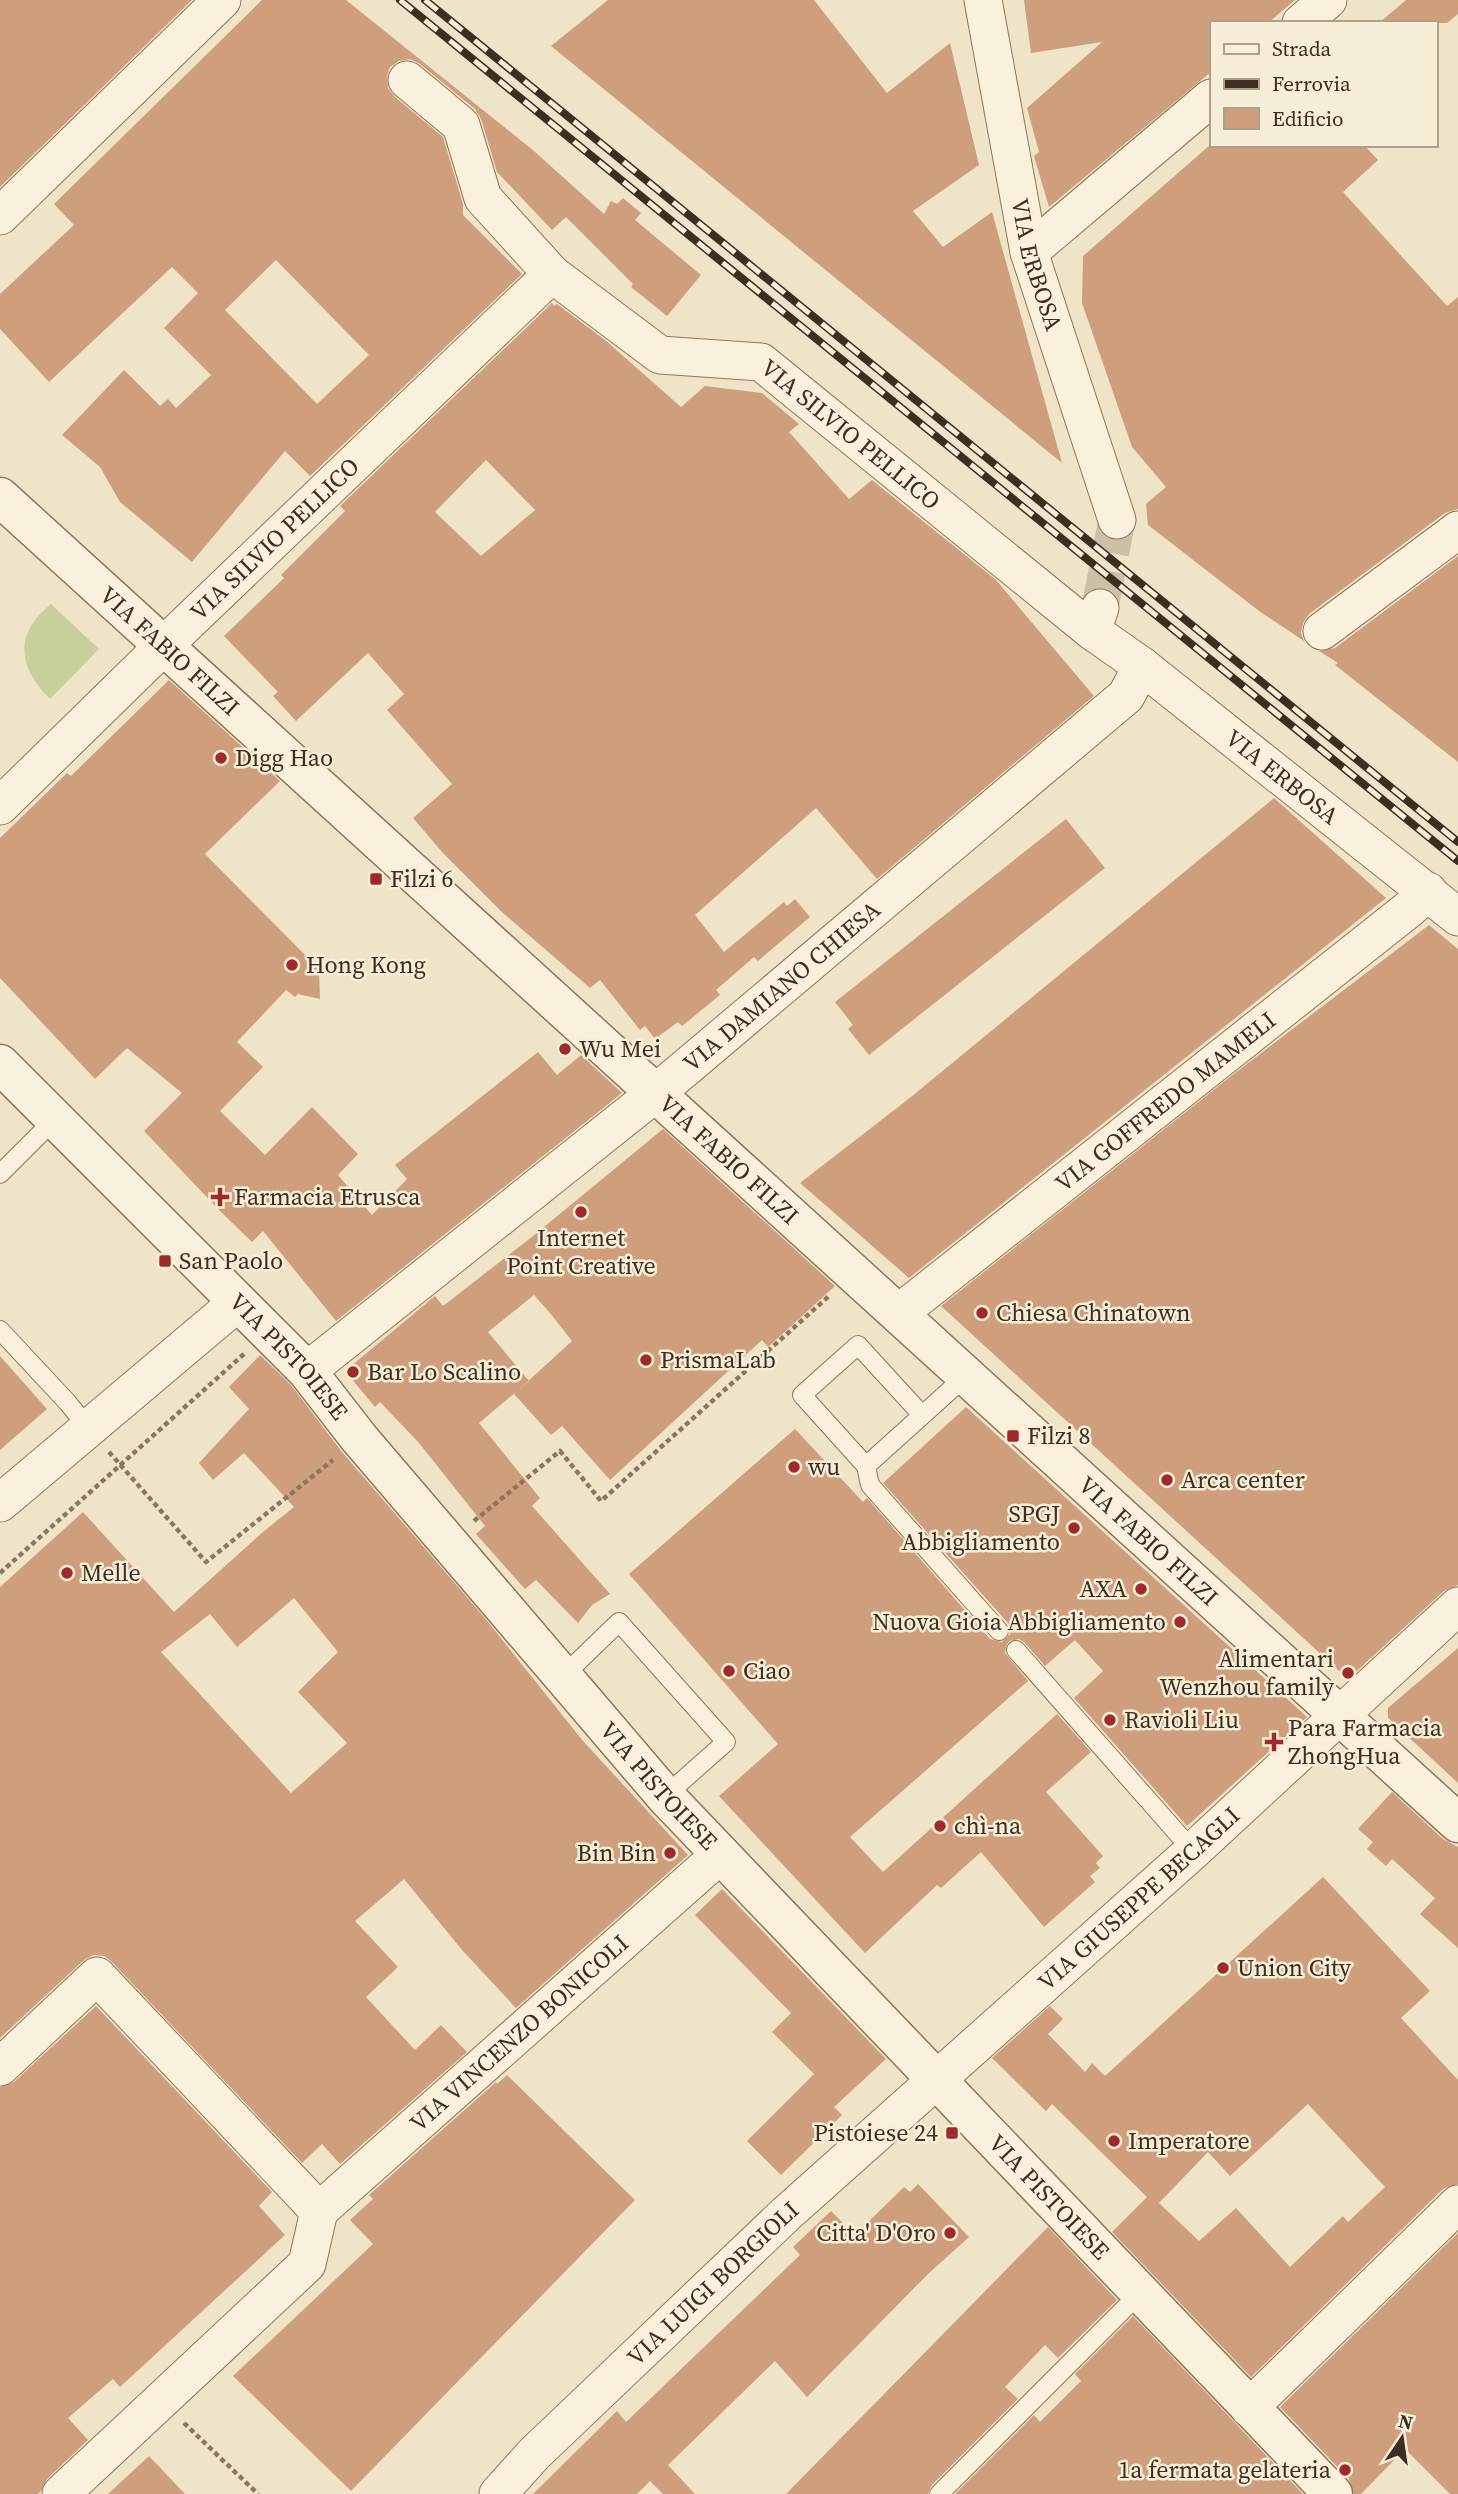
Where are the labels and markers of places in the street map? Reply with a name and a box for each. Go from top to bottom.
place label: Digg Hao [235,741,333,774]
marker: Digg Hao [213,750,229,766]
place label: Filzi 6 [390,862,454,895]
marker: Filzi 6 [368,871,384,887]
place label: Hong Kong [306,948,426,981]
marker: Hong Kong [284,957,300,973]
place label: Wu Mei [579,1032,661,1065]
marker: Wu Mei [557,1041,573,1057]
place label: Farmacia Etrusca [234,1180,421,1213]
marker: Farmacia Etrusca [212,1189,228,1205]
marker: Internet Point Creative [573,1204,589,1220]
place label: Internet Point Creative [506,1221,656,1282]
place label: San Paolo [179,1244,283,1277]
marker: San Paolo [157,1253,173,1269]
place label: Chiesa Chinatown [996,1296,1191,1329]
marker: Chiesa Chinatown [974,1305,990,1321]
place label: PrismaLab [660,1343,776,1376]
marker: PrismaLab [638,1352,654,1368]
place label: Bar Lo Scalino [367,1355,521,1388]
marker: Bar Lo Scalino [345,1364,361,1380]
place label: Filzi 8 [1027,1419,1091,1452]
marker: Filzi 8 [1005,1428,1021,1444]
place label: wu [808,1450,840,1483]
marker: wu [786,1459,802,1475]
place label: Arca center [1181,1463,1305,1496]
marker: Arca center [1159,1472,1175,1488]
place label: SPGJ Abbigliamento [902,1497,1060,1558]
marker: SPGJ Abbigliamento [1066,1520,1082,1536]
place label: Melle [81,1556,141,1589]
marker: Melle [59,1565,75,1581]
place label: AXA [1080,1572,1127,1605]
marker: AXA [1133,1581,1149,1597]
place label: Nuova Gioia Abbigliamento [872,1605,1166,1638]
marker: Nuova Gioia Abbigliamento [1172,1614,1188,1630]
place label: Alimentari Wenzhou family [1159,1642,1335,1703]
place label: Ciao [743,1654,791,1687]
marker: Ciao [721,1663,737,1679]
marker: Alimentari Wenzhou family [1340,1665,1356,1681]
place label: Ravioli Liu [1124,1703,1239,1736]
place label: Para Farmacia ZhongHua [1288,1711,1443,1772]
marker: Ravioli Liu [1102,1712,1118,1728]
marker: Para Farmacia ZhongHua [1266,1734,1282,1750]
place label: chì-na [954,1809,1022,1842]
marker: chì-na [932,1818,948,1834]
place label: Bin Bin [577,1836,656,1869]
marker: Bin Bin [662,1845,678,1861]
place label: Union City [1237,1951,1352,1984]
marker: Union City [1215,1960,1231,1976]
place label: Pistoiese 24 [813,2116,938,2149]
place label: Imperatore [1128,2124,1250,2157]
marker: Pistoiese 24 [944,2125,960,2141]
marker: Imperatore [1106,2133,1122,2149]
place label: Citta' D'Oro [816,2216,936,2249]
marker: Citta' D'Oro [942,2225,958,2241]
place label: 1a fermata gelateria [1118,2453,1332,2486]
marker: 1a fermata gelateria [1337,2462,1353,2478]

